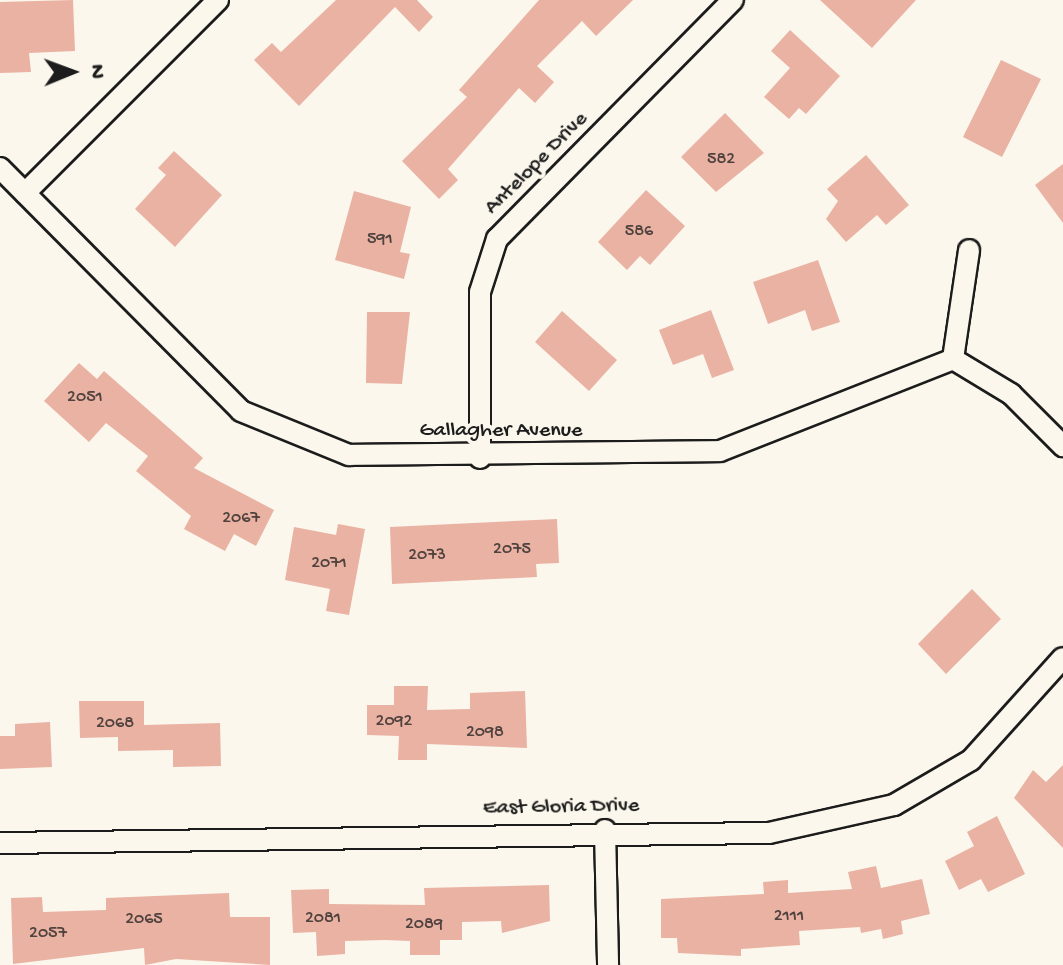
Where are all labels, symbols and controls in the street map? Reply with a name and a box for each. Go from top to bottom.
north arrow [32,32,112,112]
text: N [83,64,109,79]
street label: Antelope Drive [480,107,594,221]
house number: 582 [707,149,735,171]
house number: 586 [625,221,653,243]
house number: 591 [367,229,393,251]
house number: 2051 [67,387,103,409]
street label: Gallagher Avenue [420,419,582,445]
house number: 2067 [222,508,260,530]
house number: 2075 [493,539,531,561]
house number: 2073 [408,545,446,567]
house number: 2071 [311,553,347,575]
house number: 2092 [376,711,412,733]
house number: 2068 [96,713,134,735]
house number: 2098 [466,722,504,744]
street label: East Gloria Drive [483,793,639,823]
house number: 2111 [774,906,804,928]
house number: 2081 [305,908,341,930]
house number: 2065 [125,909,163,931]
house number: 2089 [405,914,443,936]
house number: 2057 [29,923,67,945]

